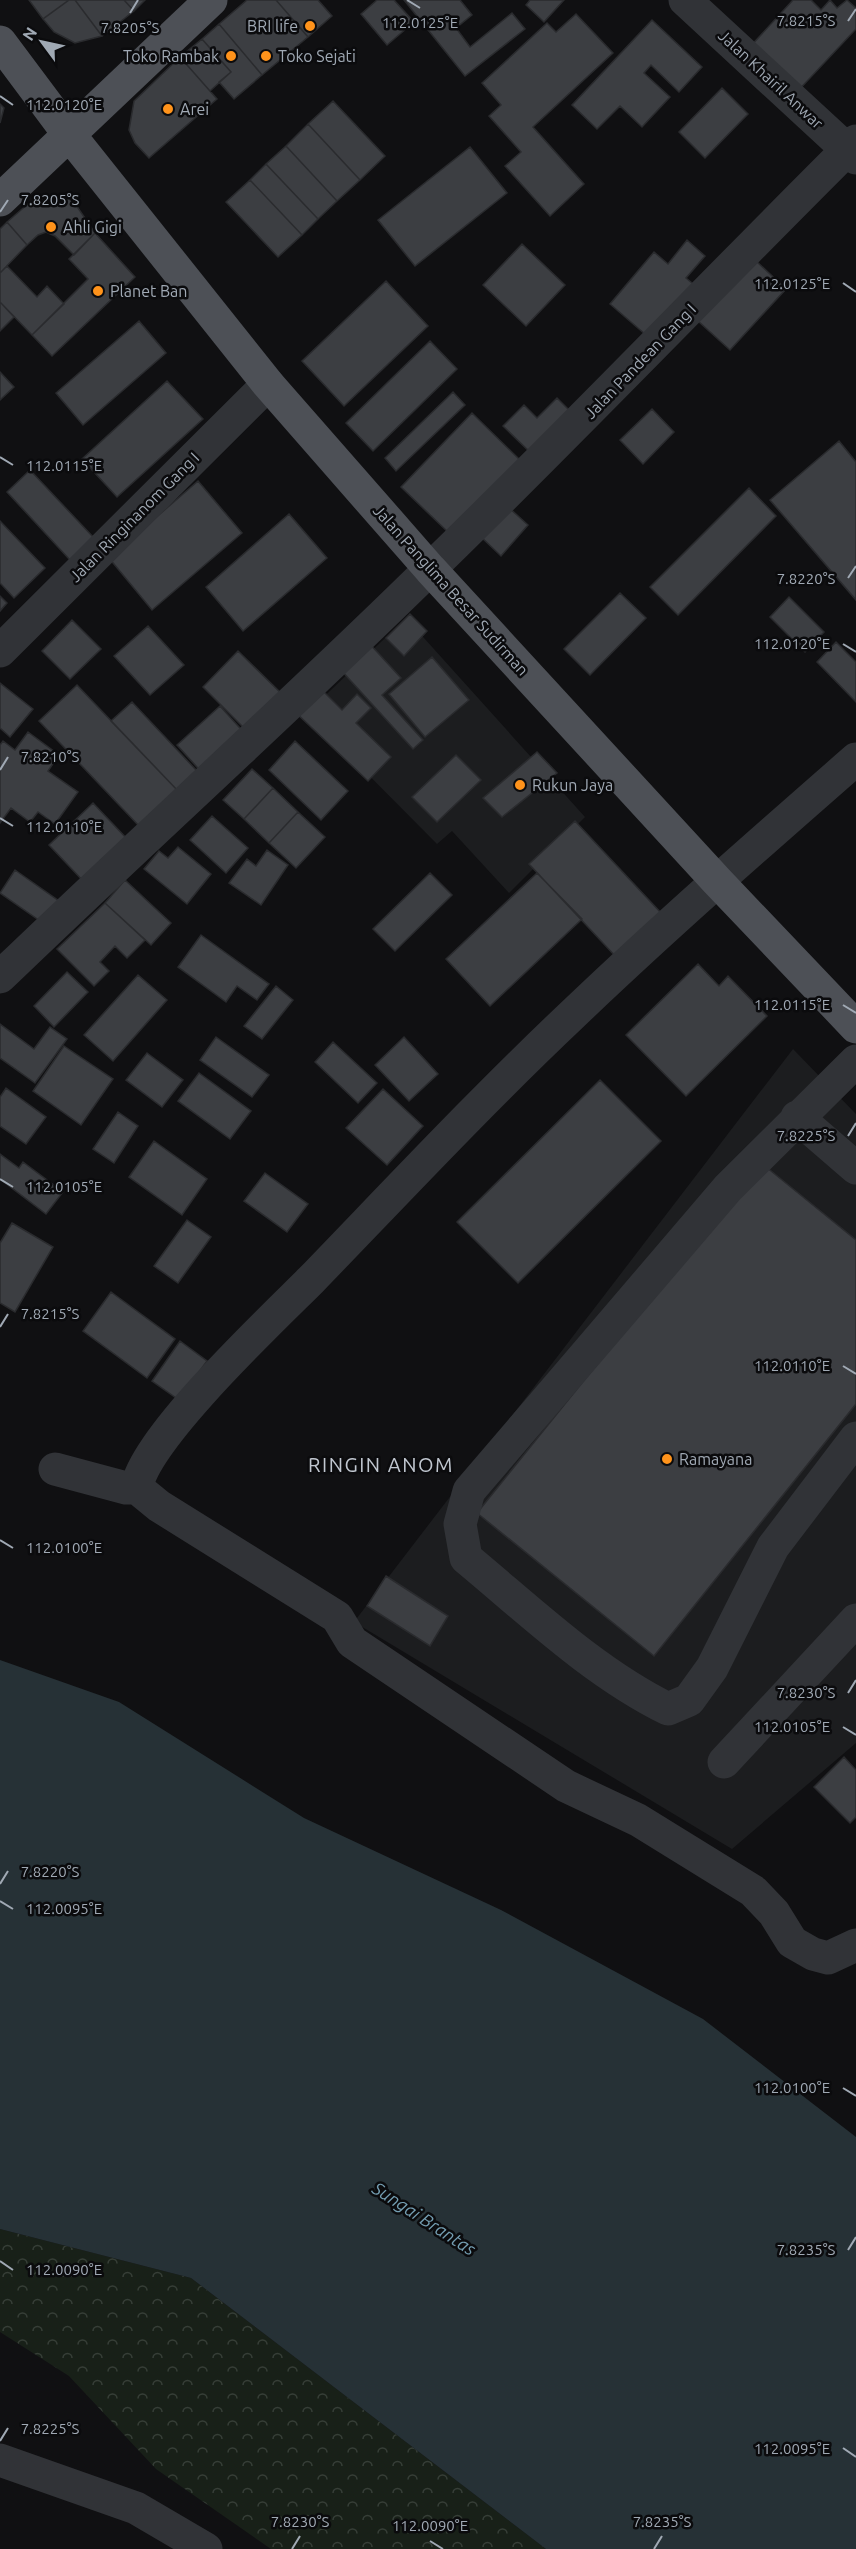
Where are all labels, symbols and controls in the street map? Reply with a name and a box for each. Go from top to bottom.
north arrow [12,12,72,72]
text: 7.8215°S [777,12,835,29]
text: 112.0125°E [382,14,458,31]
place label: BRI life [247,17,298,35]
text: 7.8205°S [101,19,159,36]
marker: BRI life [303,19,317,33]
text: N [19,24,40,44]
street label: Jalan Khairil Anwar [715,26,827,132]
place label: Toko Rambak [123,47,219,65]
place label: Toko Sejati [278,47,356,65]
marker: Toko Rambak [224,49,238,63]
marker: Toko Sejati [259,49,273,63]
text: 112.0120°E [26,96,102,113]
place label: Arei [180,100,209,118]
marker: Arei [161,102,175,116]
text: 7.8205°S [21,191,79,208]
place label: Ahli Gigi [63,218,122,236]
marker: Ahli Gigi [44,220,58,234]
text: 112.0125°E [754,275,830,292]
place label: Planet Ban [110,282,187,300]
marker: Planet Ban [91,284,105,298]
street label: Jalan Pandean Gang I [581,300,699,422]
street label: Jalan Ringinanom Gang I [66,449,202,585]
text: 112.0115°E [26,457,102,474]
street label: Jalan Panglima Besar Sudirman [370,501,532,679]
text: 7.8220°S [777,570,835,587]
text: 112.0120°E [754,635,830,652]
text: 7.8210°S [21,748,79,765]
place label: Rukun Jaya [532,776,613,794]
marker: Rukun Jaya [513,778,527,792]
text: 112.0110°E [26,818,102,835]
text: 112.0115°E [754,996,830,1013]
text: 7.8225°S [777,1127,835,1144]
text: 112.0105°E [26,1178,102,1195]
text: 7.8215°S [21,1305,79,1322]
text: 112.0110°E [754,1357,830,1374]
place label: Ramayana [679,1450,752,1468]
marker: Ramayana [660,1452,674,1466]
district label: RINGIN ANOM [308,1453,454,1476]
text: 112.0100°E [26,1539,102,1556]
text: 7.8230°S [777,1684,835,1701]
text: 112.0105°E [754,1718,830,1735]
text: 7.8220°S [21,1863,79,1880]
text: 112.0095°E [26,1900,102,1917]
text: 112.0100°E [754,2079,830,2096]
water label: Sungai Brantas [368,2177,480,2259]
text: 7.8235°S [777,2241,835,2258]
text: 112.0090°E [26,2261,102,2278]
text: 7.8225°S [21,2420,79,2437]
text: 112.0095°E [754,2440,830,2457]
text: 7.8230°S [271,2513,329,2530]
text: 7.8235°S [633,2513,691,2530]
text: 112.0090°E [392,2517,468,2534]

